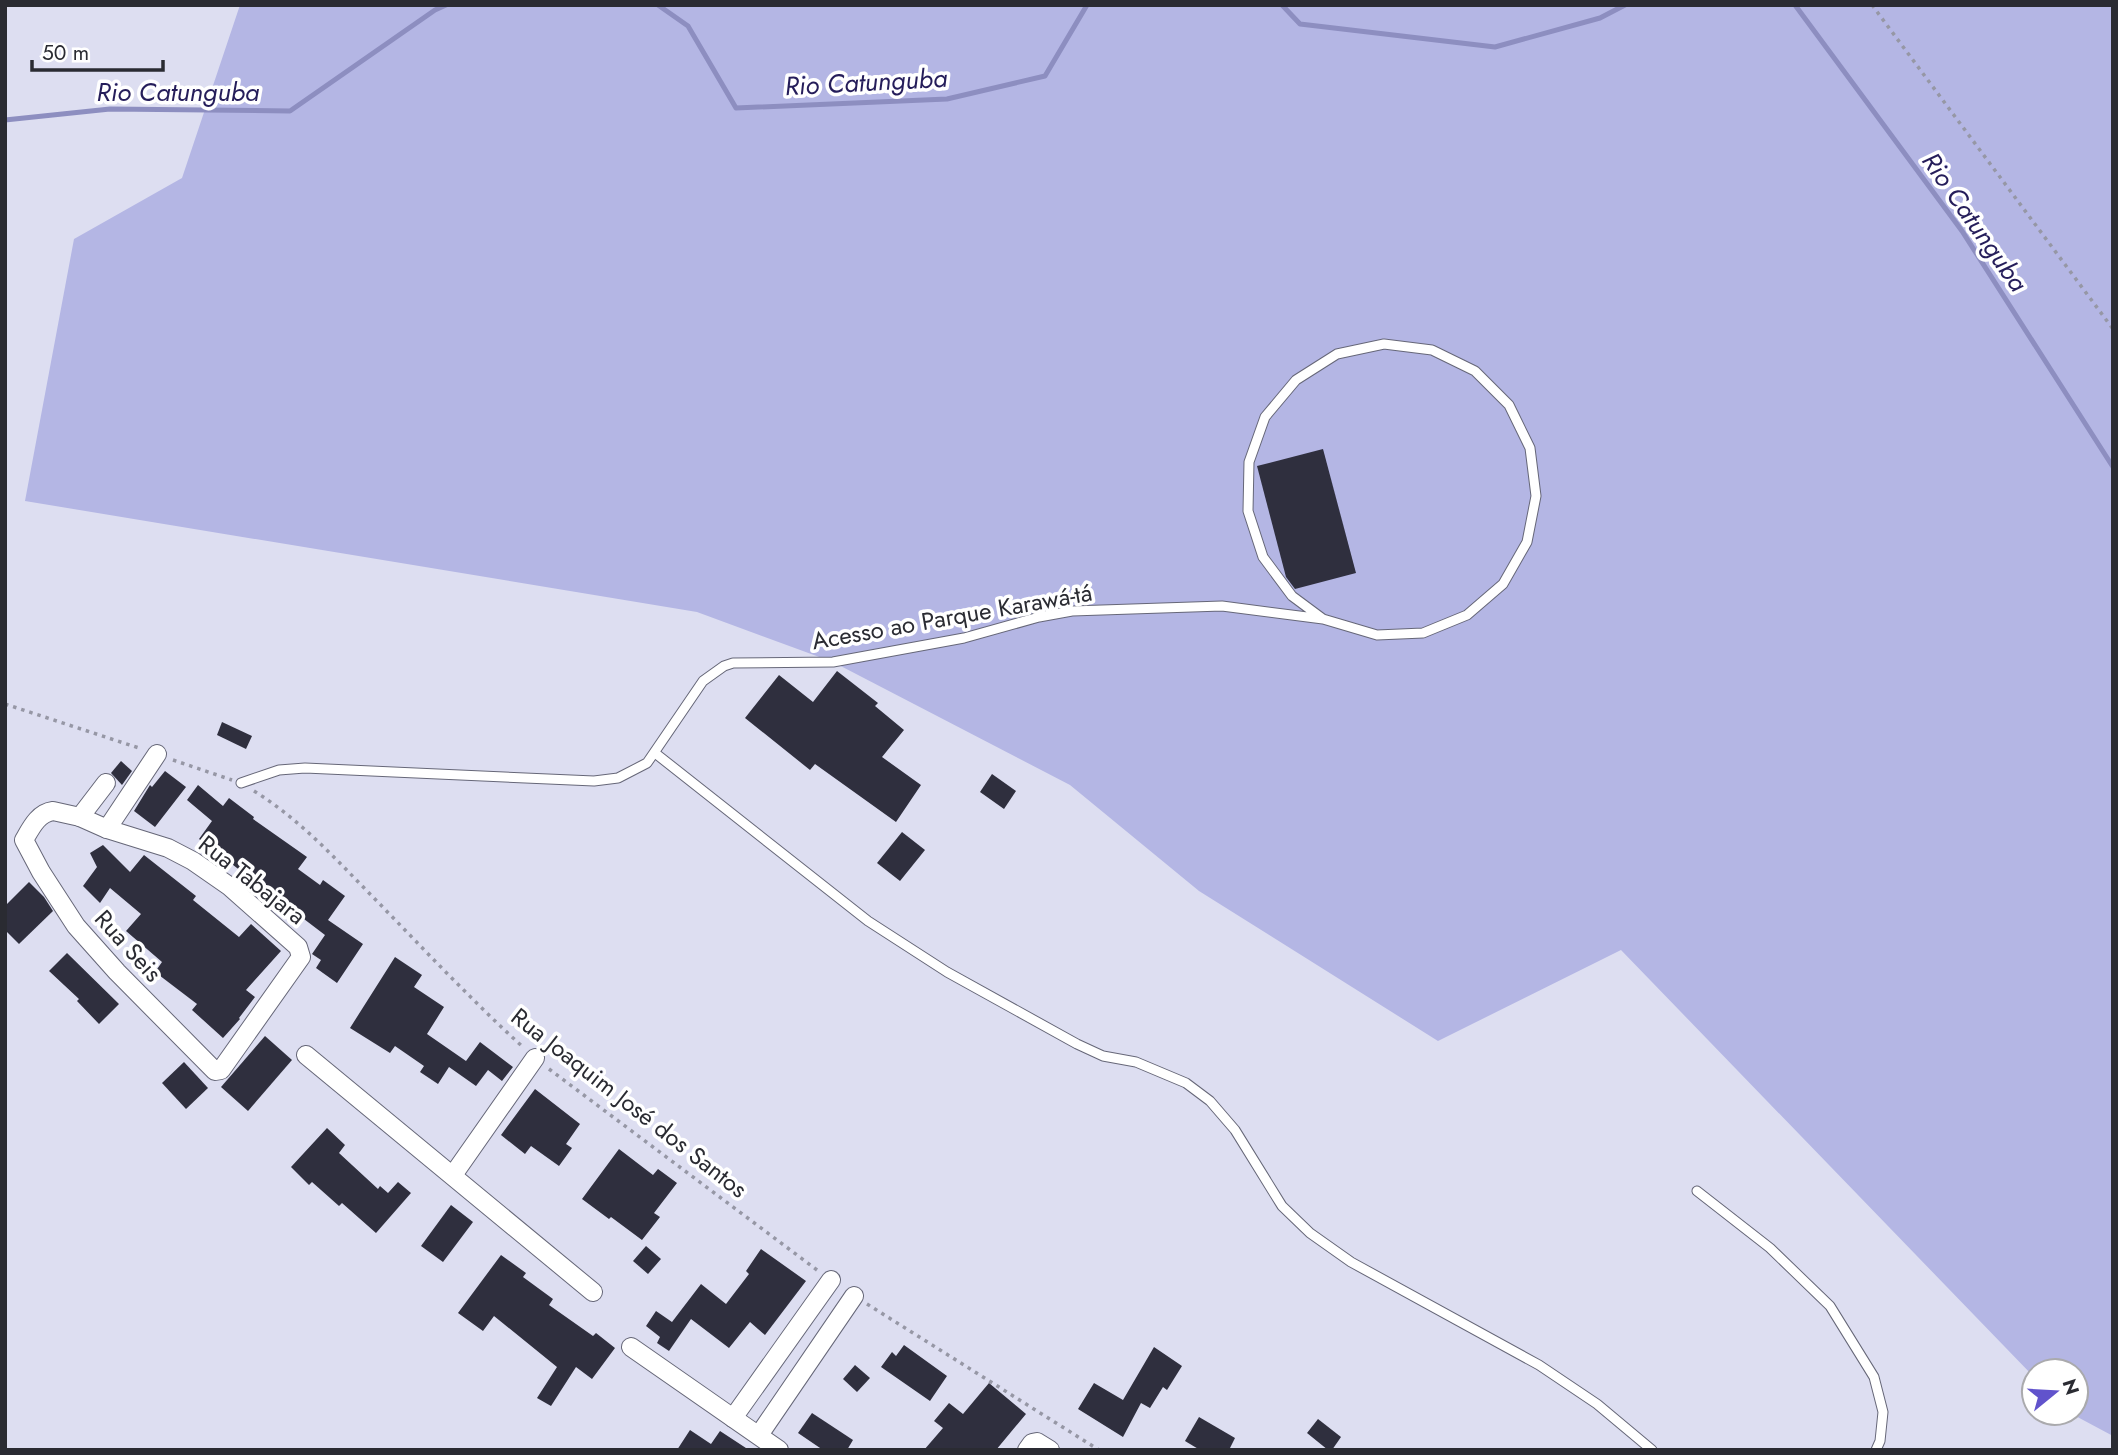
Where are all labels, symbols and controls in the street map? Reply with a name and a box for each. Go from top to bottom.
scale bar [32,28,163,72]
text: 50 m [42,38,89,68]
water label: Rio Catunguba [784,59,949,105]
water label: Rio Catunguba [97,73,260,111]
water label: Rio Catunguba [1913,144,2038,300]
street label: Acesso ao Parque Karawá-tá [809,575,1095,658]
street label: Rua Tabajara [191,827,313,933]
street label: Rua Seis [87,902,170,989]
street label: Rua Joaquim José dos Santos [504,999,755,1206]
north arrow [2020,1357,2090,1427]
text: N [2056,1376,2086,1398]

